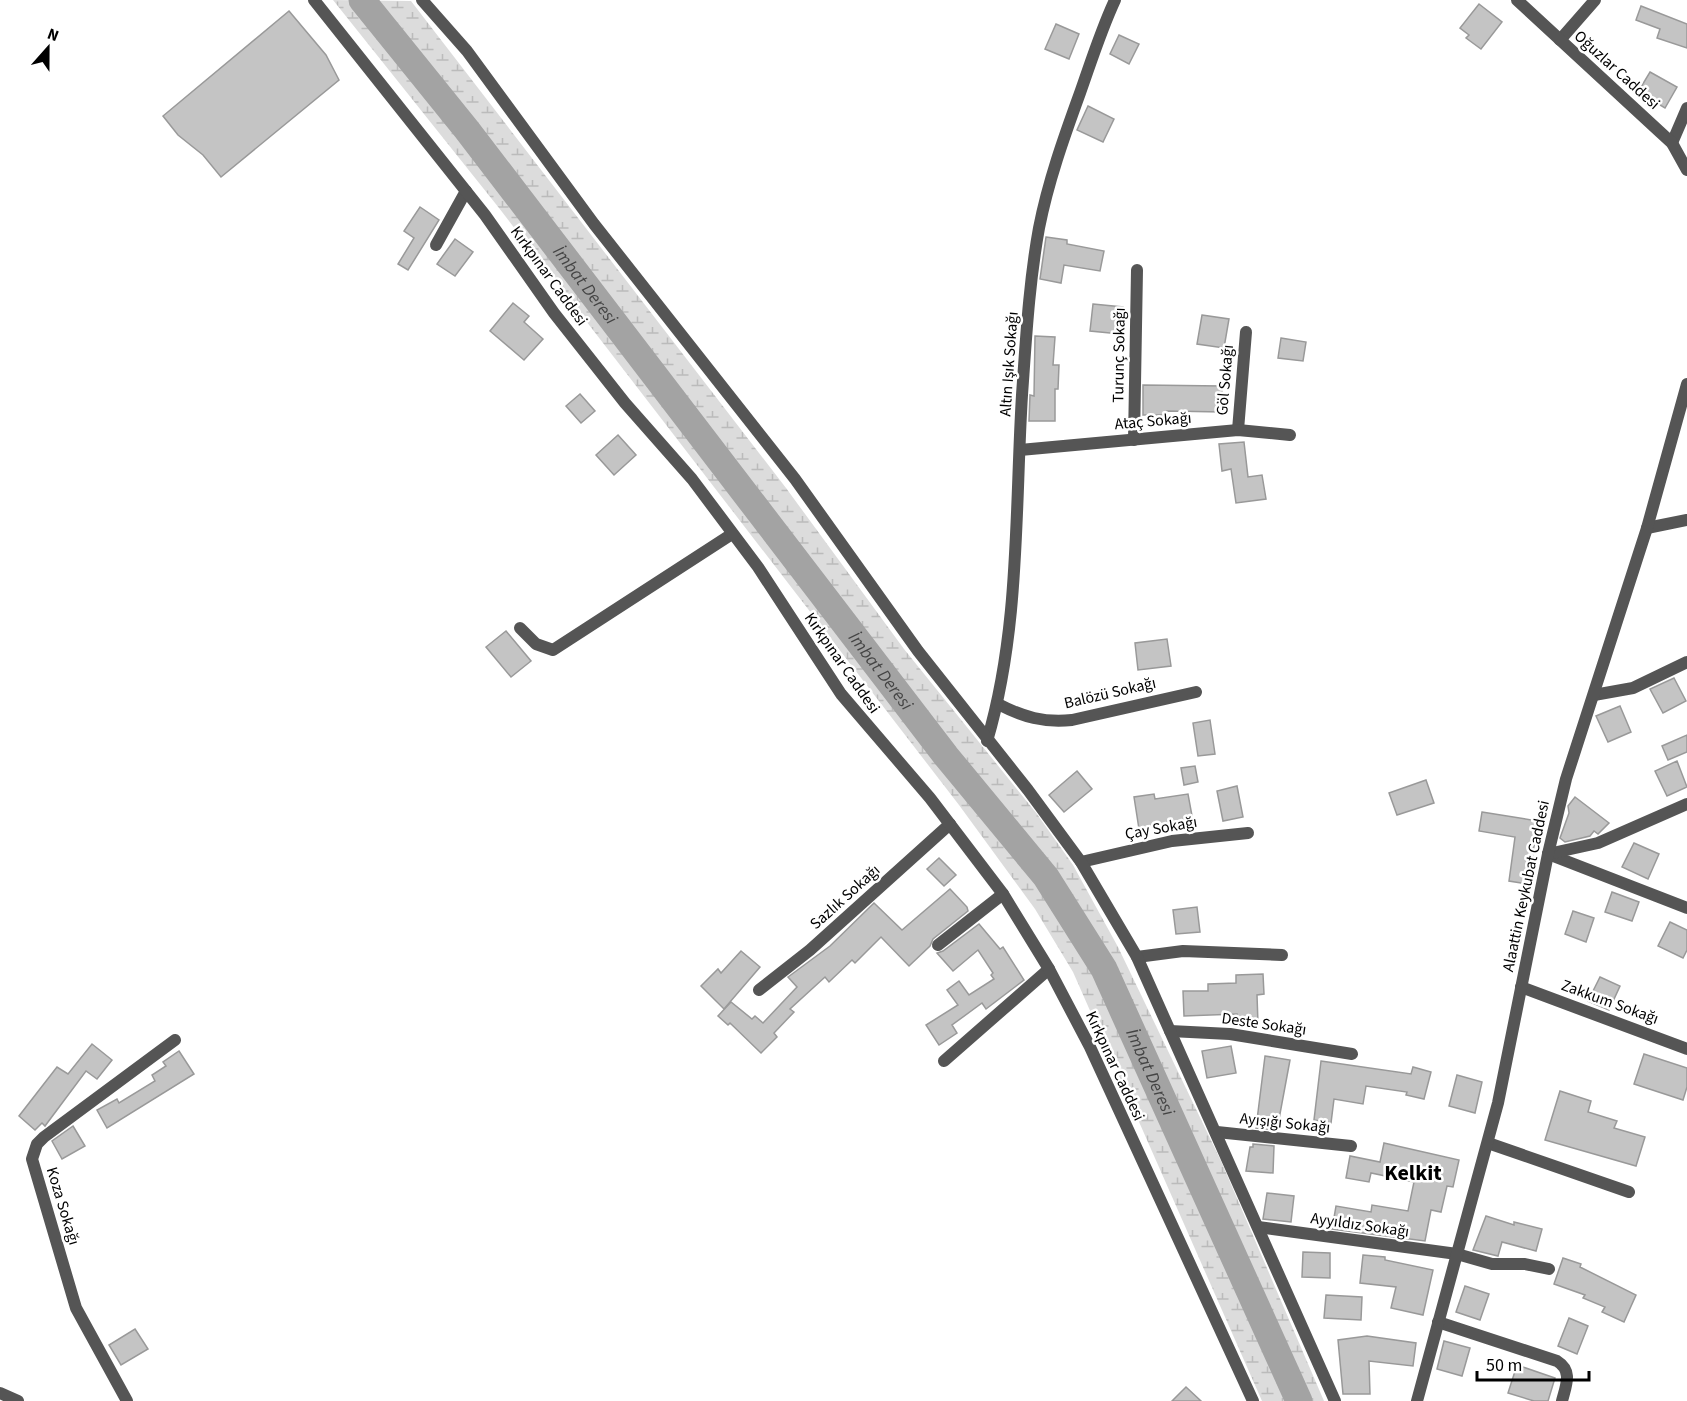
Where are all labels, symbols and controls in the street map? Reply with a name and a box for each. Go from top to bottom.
north arrow [18,18,78,78]
text: N [44,23,62,47]
street label: Oğuzlar Caddesi [1569,25,1665,115]
street label: Kırkpınar Caddesi [505,222,593,330]
water label: İmbat Deresi [547,240,624,330]
street label: Turunç Sokağı [1107,307,1131,403]
street label: Altın Işık Sokağı [994,311,1024,417]
street label: Göl Sokağı [1211,344,1239,416]
street label: Ataç Sokağı [1114,407,1192,435]
street label: Kırkpınar Caddesi [799,608,885,718]
water label: İmbat Deresi [843,626,919,716]
street label: Balözü Sokağı [1062,672,1158,714]
street label: Alaattin Keykubat Caddesi [1497,798,1555,974]
street label: Çay Sokağı [1123,811,1199,845]
street label: Sazlık Sokağı [805,860,885,934]
street label: Zakkum Sokağı [1558,974,1662,1030]
street label: Deste Sokağı [1220,1007,1308,1041]
street label: Kırkpınar Caddesi [1080,1008,1150,1124]
water label: İmbat Deresi [1120,1024,1181,1120]
street label: Ayışığı Sokağı [1239,1107,1331,1139]
district label: Kelkit [1384,1157,1442,1189]
street label: Koza Sokağı [41,1164,85,1248]
street label: Ayyıldız Sokağı [1309,1207,1411,1243]
scale bar [1477,1344,1590,1382]
text: 50 m [1486,1353,1522,1378]

